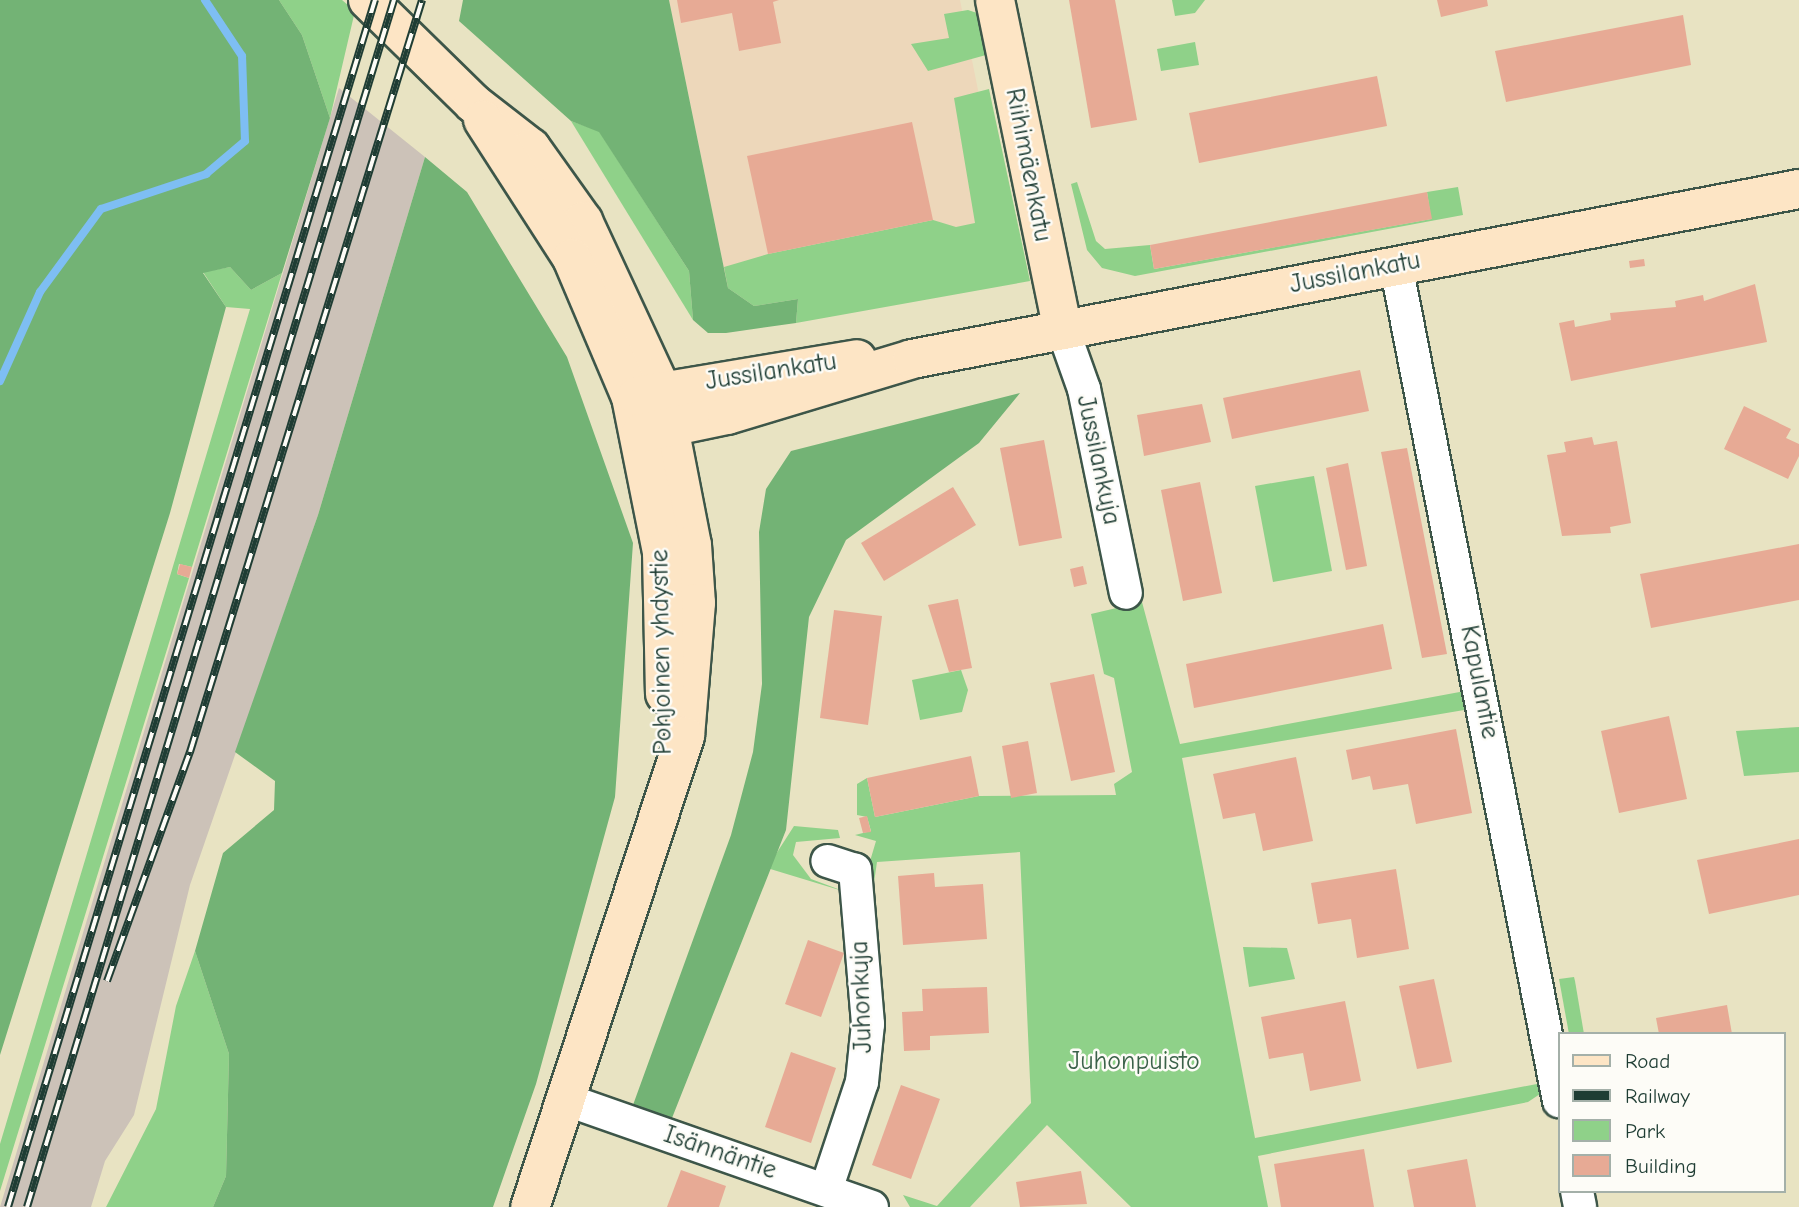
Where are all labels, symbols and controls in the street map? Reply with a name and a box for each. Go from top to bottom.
street label: Riihimäenkatu [998,86,1058,244]
street label: Jussilankatu [1287,245,1423,301]
street label: Jussilankatu [703,346,839,398]
street label: Jussilankuja [1069,392,1127,528]
street label: Pohjoinen yhdystie [645,549,679,755]
street label: Kapulantie [1453,623,1505,741]
street label: Juhonkuja [844,940,880,1054]
legend [1558,1032,1785,1193]
park label: Juhonpuisto [1068,1046,1200,1078]
text: Road [1625,1049,1670,1073]
text: Railway [1625,1084,1690,1108]
street label: Isännäntie [659,1119,781,1187]
text: Park [1625,1119,1665,1143]
text: Building [1625,1154,1697,1178]

